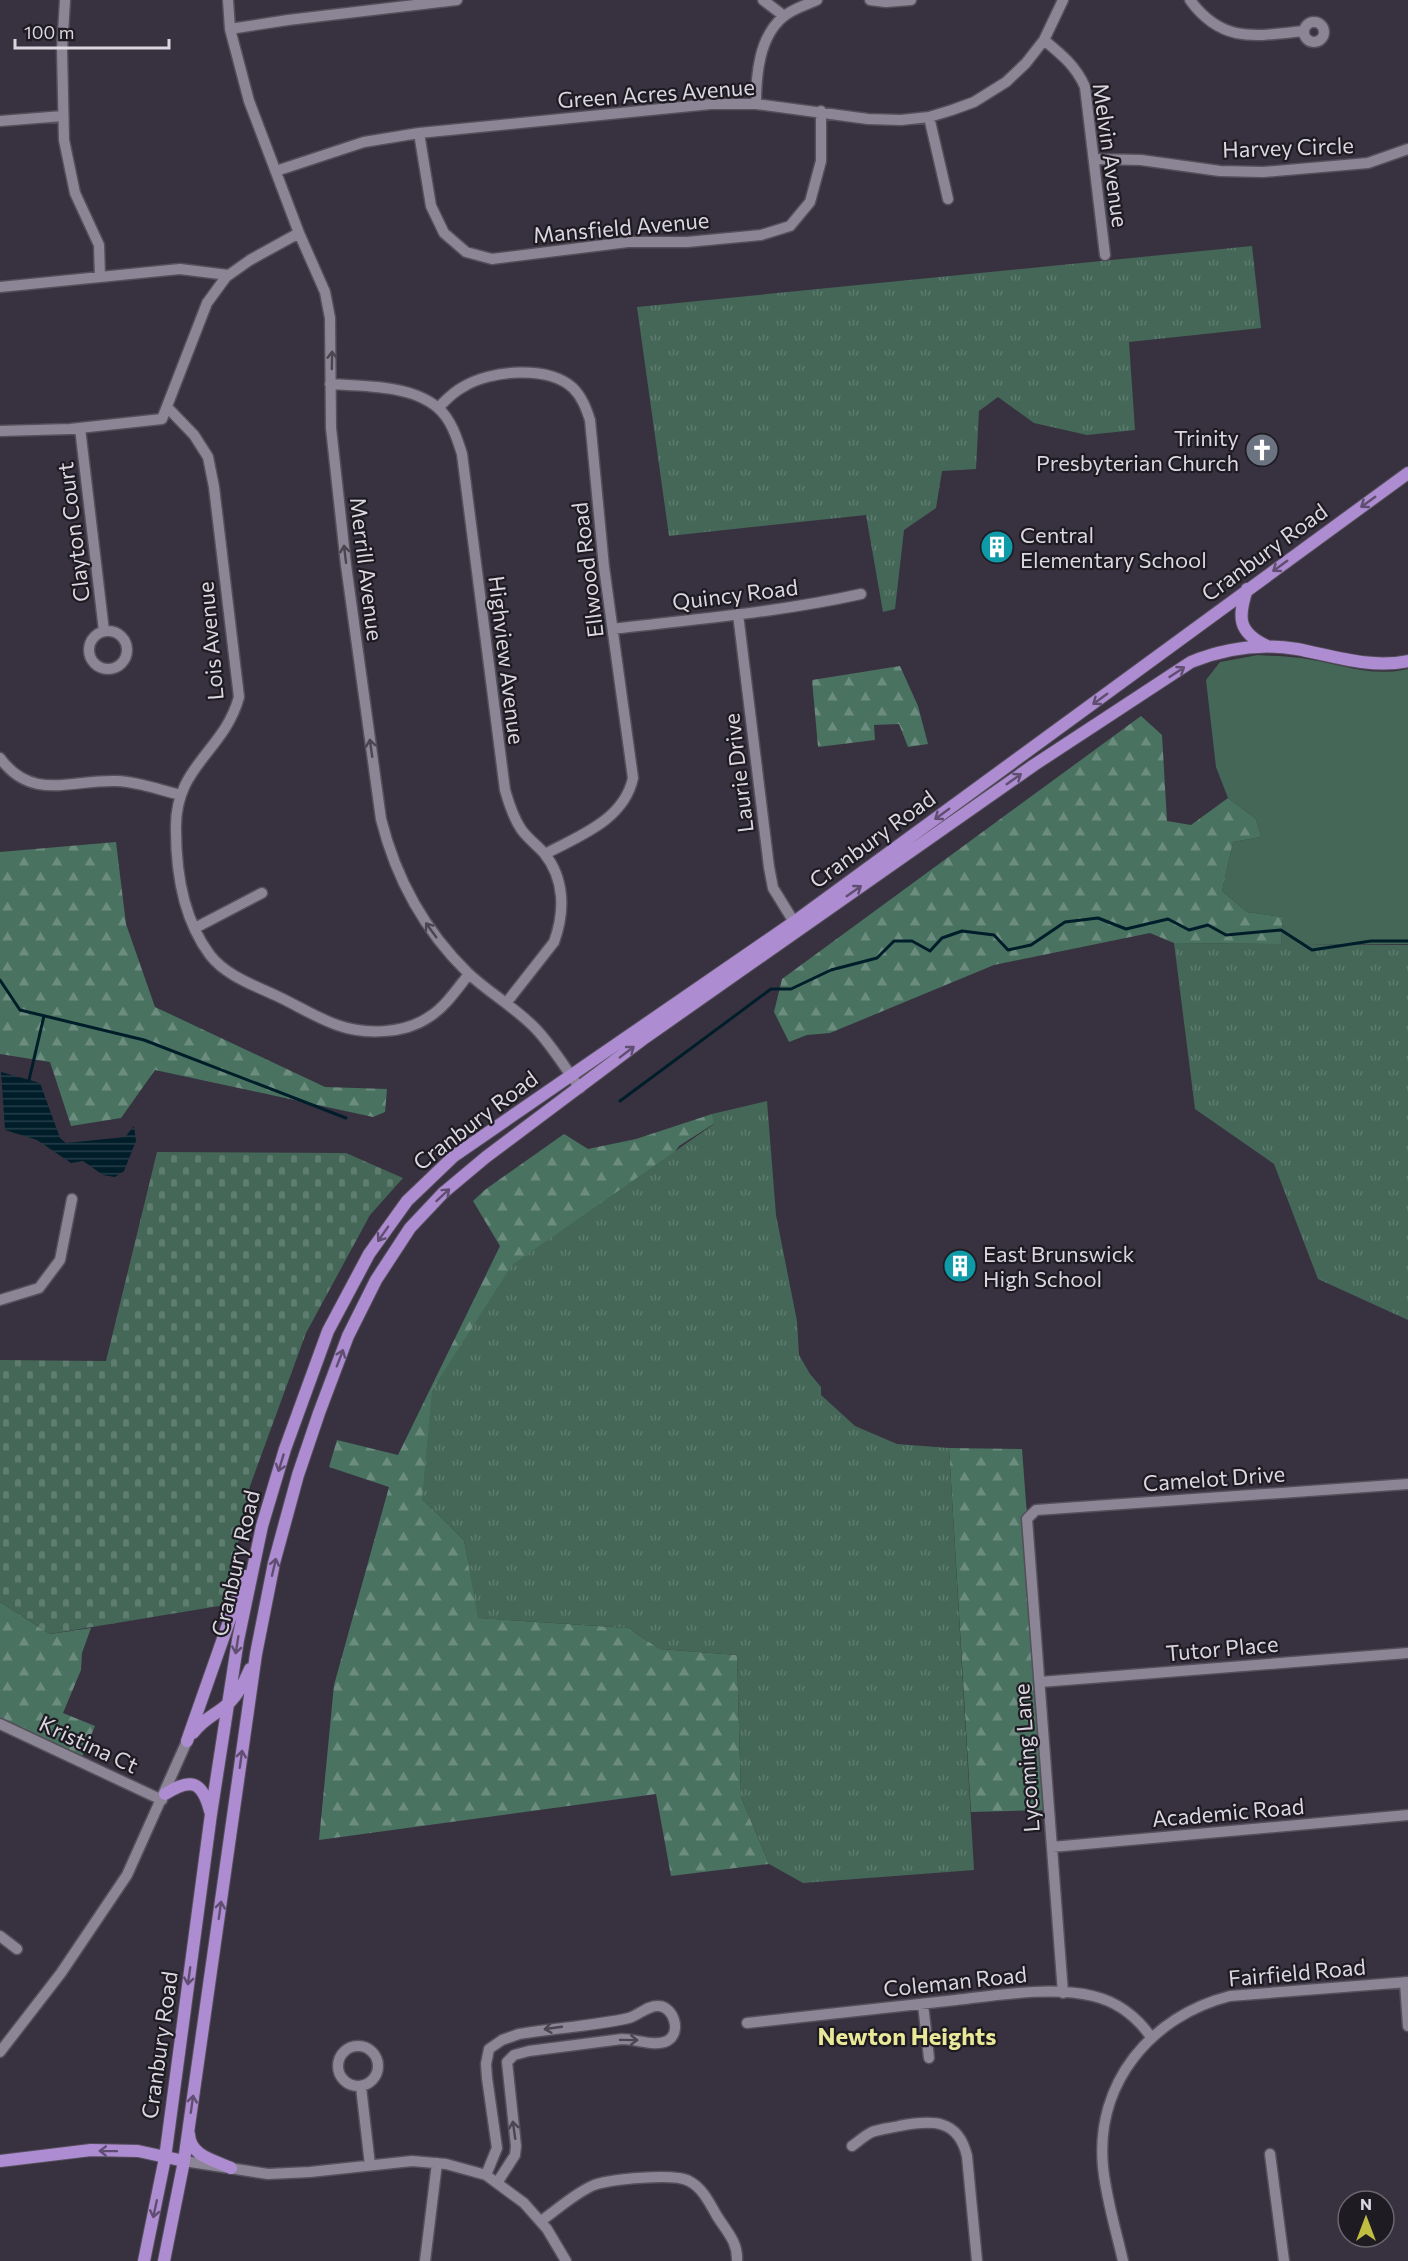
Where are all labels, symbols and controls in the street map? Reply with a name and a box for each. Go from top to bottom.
scale bar [15,12,170,50]
text: 100 m [24,21,74,43]
street label: Green Acres Avenue [556,73,756,113]
street label: Melvin Avenue [1088,81,1134,229]
street label: Harvey Circle [1222,131,1354,163]
street label: Mansfield Avenue [532,206,710,248]
one-way arrow [326,351,337,371]
place label: Trinity Presbyterian Church [1036,424,1239,476]
church icon: Trinity Presbyterian Church [1244,432,1280,468]
street label: Clayton Court [51,461,95,603]
street label: Merrill Avenue [345,496,389,642]
one-way arrow [1361,496,1377,508]
street label: Cranbury Road [1196,497,1332,607]
street label: Ellwood Road [565,501,609,639]
place label: Central Elementary School [1020,521,1207,573]
building icon: Central Elementary School [979,529,1015,565]
one-way arrow [339,545,350,565]
one-way arrow [1272,559,1288,572]
street label: Quincy Road [671,573,799,615]
street label: Highview Avenue [483,574,531,746]
street label: Lois Avenue [191,581,229,701]
one-way arrow [1168,665,1185,678]
one-way arrow [1092,693,1108,705]
street label: Laurie Drive [717,712,759,834]
one-way arrow [365,738,376,758]
one-way arrow [1005,773,1021,785]
street label: Cranbury Road [804,784,940,894]
one-way arrow [935,808,951,820]
one-way arrow [846,885,862,897]
one-way arrow [425,923,437,939]
one-way arrow [618,1046,634,1058]
street label: Cranbury Road [407,1064,543,1176]
one-way arrow [435,1187,450,1202]
one-way arrow [377,1225,389,1242]
place label: East Brunswick High School [983,1240,1135,1292]
building icon: East Brunswick High School [942,1248,978,1284]
one-way arrow [335,1349,346,1368]
one-way arrow [275,1453,286,1472]
street label: Camelot Drive [1142,1460,1286,1496]
street label: Cranbury Road [205,1487,265,1639]
one-way arrow [269,1558,280,1577]
street label: Tutor Place [1165,1630,1279,1666]
one-way arrow [232,1635,243,1655]
street label: Lycoming Lane [1007,1683,1045,1833]
street label: Kristina Ct [35,1709,143,1779]
one-way arrow [236,1750,247,1770]
street label: Academic Road [1151,1792,1305,1832]
one-way arrow [214,1901,225,1921]
street label: Fairfield Road [1227,1953,1367,1991]
street label: Coleman Road [882,1960,1028,2002]
one-way arrow [184,1966,195,1986]
street label: Cranbury Road [135,1969,183,2121]
district label: Newton Heights [818,2021,996,2050]
one-way arrow [543,2023,563,2034]
one-way arrow [619,2034,639,2046]
one-way arrow [187,2094,198,2114]
one-way arrow [509,2121,520,2141]
one-way arrow [98,2145,118,2156]
north arrow [1336,2189,1396,2249]
text: N [1360,2194,1372,2213]
one-way arrow [148,2200,160,2219]

